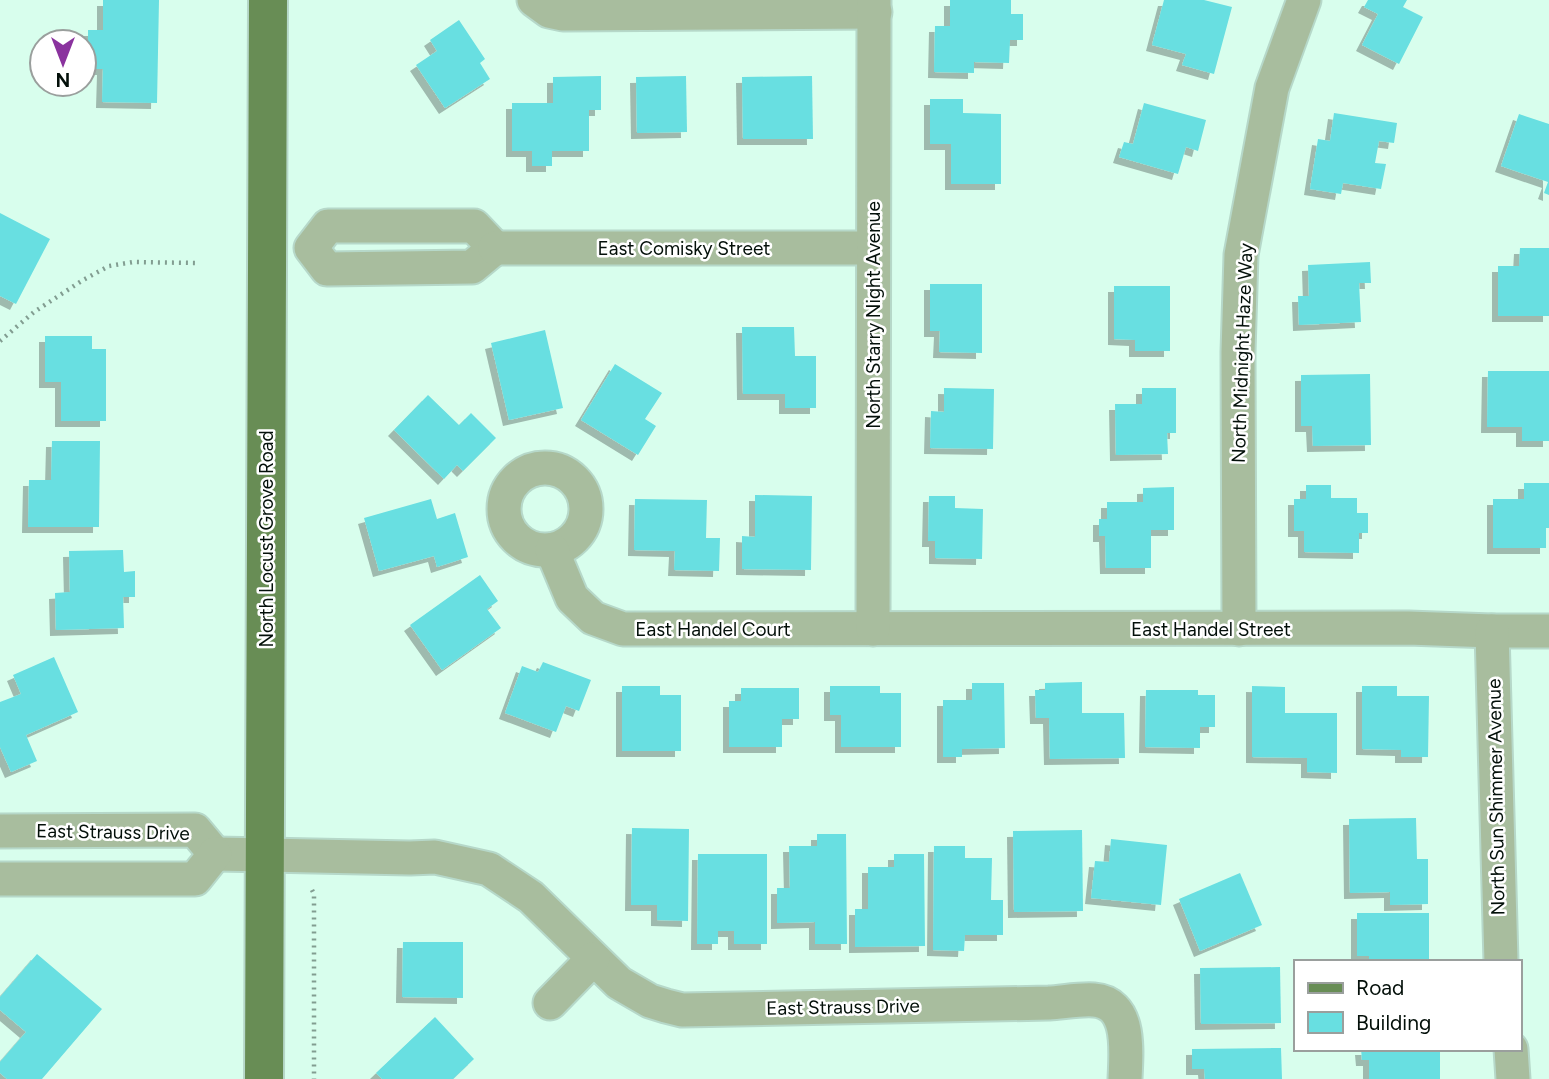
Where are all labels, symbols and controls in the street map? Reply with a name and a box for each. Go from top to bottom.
north arrow [28,28,98,98]
text: N [56,68,70,91]
street label: North Starry Night Avenue [862,201,885,429]
street label: East Comisky Street [598,237,770,260]
street label: North Midnight Haze Way [1227,243,1257,463]
street label: North Locust Grove Road [255,430,278,648]
street label: East Handel Court [635,618,791,641]
street label: East Handel Street [1131,618,1291,641]
street label: North Sun Shimmer Avenue [1482,678,1510,916]
street label: East Strauss Drive [36,819,190,845]
legend [1294,960,1521,1051]
text: Road [1356,975,1404,1000]
street label: East Strauss Drive [766,994,920,1020]
text: Building [1356,1010,1431,1035]

